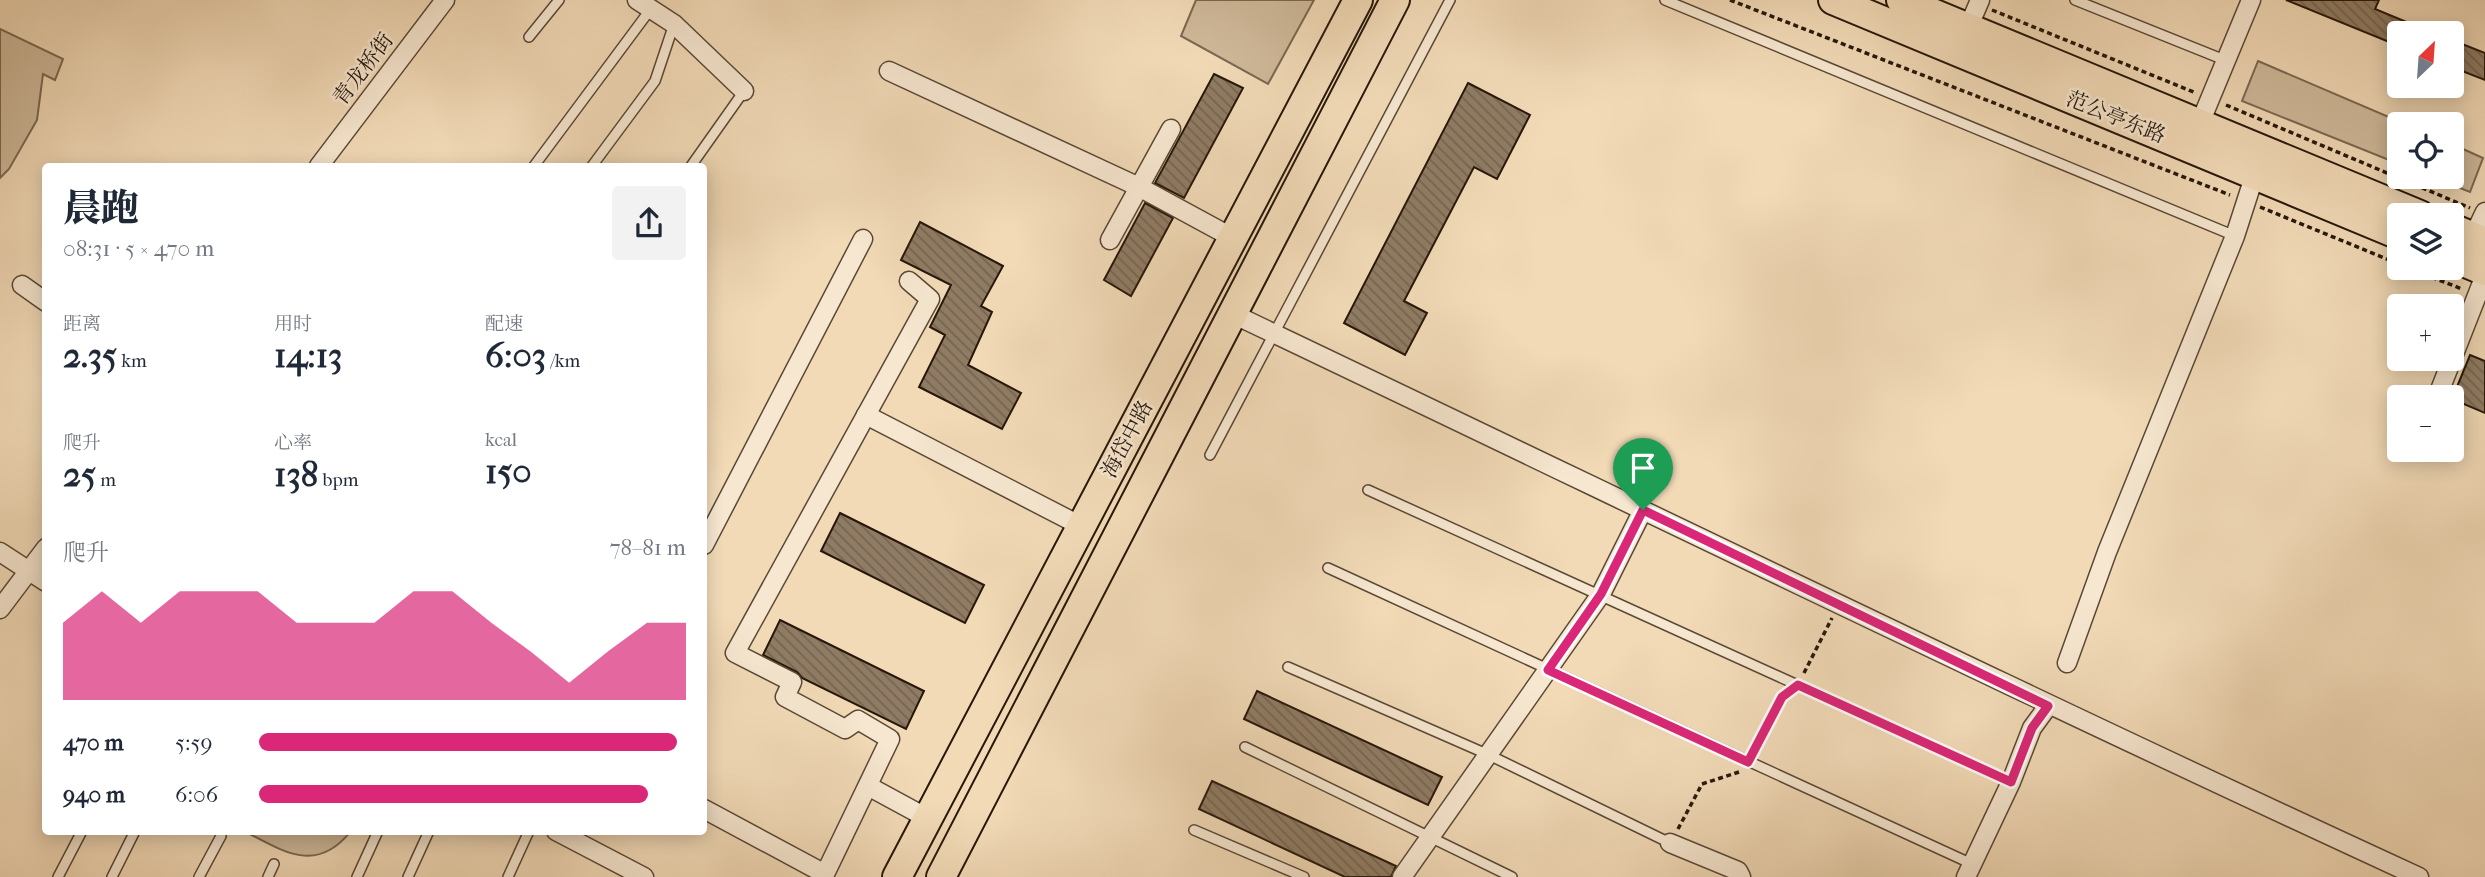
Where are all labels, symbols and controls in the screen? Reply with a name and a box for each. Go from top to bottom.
north arrow [2387,21,2464,98]
map controls [2387,21,2464,462]
street label: 青龙桥街 [328,28,398,110]
street label: 范公亭东路 [2063,86,2169,148]
button: locate [2387,112,2464,189]
text: 晨跑 [63,186,139,231]
button: share [612,186,686,260]
button: layers [2387,203,2464,280]
text: 08:31 · 5 × 470 m [63,235,214,262]
button: + [2387,294,2464,371]
text: 距离 [63,313,101,335]
text: 用时 [274,313,312,335]
text: 配速 [485,313,523,335]
text: 2.35 [63,335,117,376]
text: 14:13 [274,335,342,376]
text: 6:03 [485,335,546,376]
text: km [117,350,147,372]
text: /km [546,350,580,372]
button: − [2387,385,2464,462]
street label: 海岱中路 [1097,396,1157,482]
text: kcal [485,429,517,451]
text: 爬升 [63,432,101,454]
text: 心率 [274,432,312,454]
pin [1613,438,1673,510]
icon: arrive [1624,449,1662,487]
text: 150 [485,451,532,492]
text: 25 [63,454,96,495]
text: 138 [274,454,318,495]
text: m [96,469,116,491]
text: bpm [318,469,358,491]
text: 78–81 m [609,534,686,561]
text: 爬升 [63,539,109,566]
text: 470 m [63,729,124,756]
text: 5:59 [175,729,213,756]
text: 940 m [63,781,125,808]
text: 6:06 [175,781,218,808]

